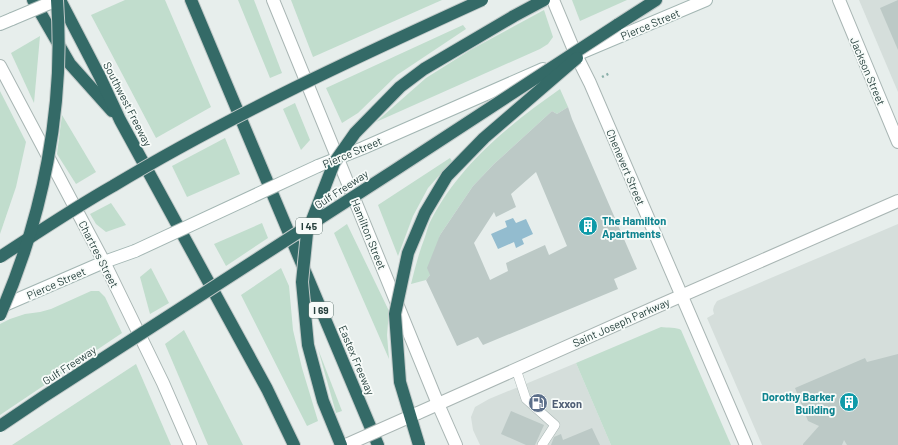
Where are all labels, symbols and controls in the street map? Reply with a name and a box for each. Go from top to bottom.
street label: Pierce Street [619,6,681,42]
street label: Jackson Street [848,35,888,107]
street label: Southwest Freeway [101,60,155,148]
street label: Chenevert Street [604,127,648,207]
street label: Pierce Street [321,134,383,170]
street label: Gulf Freeway [312,167,370,211]
street label: Hamilton Street [349,197,389,271]
place label: The Hamilton Apartments [602,214,666,240]
building icon: The Hamilton Apartments [577,215,599,237]
street label: Chartres Street [76,218,122,290]
road number: I 45 [296,218,322,234]
street label: Pierce Street [25,264,87,302]
street label: Saint Joseph Parkway [571,295,671,349]
road number: I 69 [309,302,333,318]
street label: Eastex Freeway [336,323,378,397]
street label: Gulf Freeway [40,343,98,387]
place label: Dorothy Barker Building [762,390,836,416]
building icon: Dorothy Barker Building [838,391,860,413]
fuel station icon: Exxon [527,392,549,414]
place label: Exxon [552,397,582,410]

